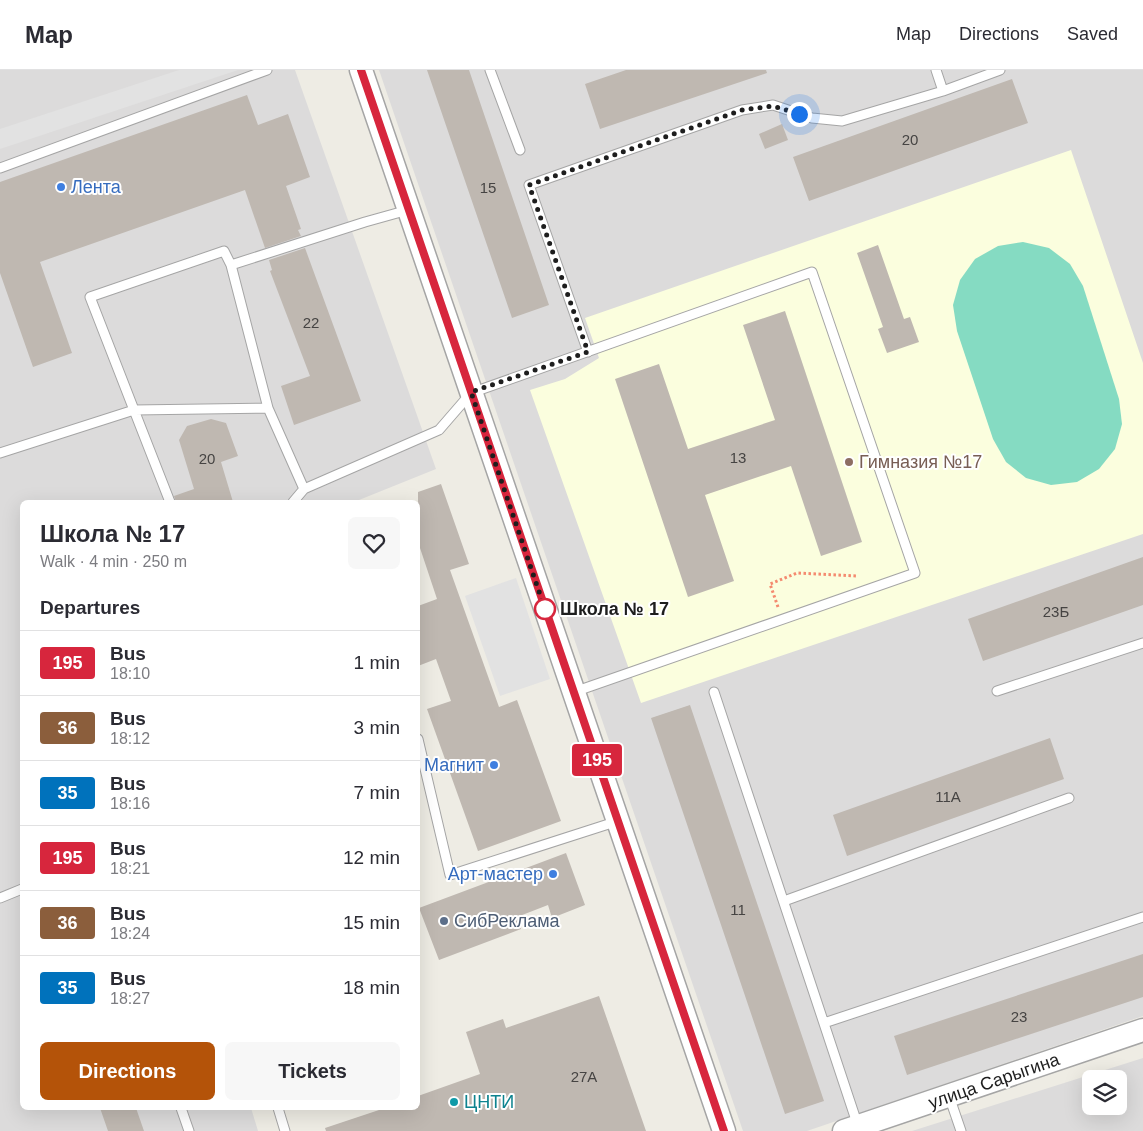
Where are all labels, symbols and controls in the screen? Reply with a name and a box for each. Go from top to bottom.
text: Map [25,21,73,48]
text: Map [896,24,931,44]
text: Directions [959,24,1039,44]
text: Saved [1067,24,1118,44]
your location [787,102,812,127]
house number: 20 [902,131,918,148]
place label: Лента [71,177,122,197]
house number: 15 [480,179,496,196]
marker: Лента [55,181,67,193]
house number: 22 [303,314,319,331]
house number: 13 [730,449,746,466]
house number: 20 [199,450,215,467]
place label: Гимназия №17 [859,452,982,472]
marker: Гимназия №17 [843,456,855,468]
button: heart [348,517,400,569]
text: Школа № 17 [40,520,185,547]
text: Walk · 4 min · 250 m [40,553,187,570]
text: Departures [40,597,140,618]
marker: Школа № 17 [534,598,556,620]
place label: Школа № 17 [560,599,669,619]
house number: 23Б [1043,603,1069,620]
text: Bus [110,643,146,664]
text: 1 min [354,652,400,673]
text: 195 [52,653,83,673]
text: 18:10 [110,665,150,682]
text: Bus [110,708,146,729]
text: 3 min [354,717,400,738]
text: 36 [57,718,78,738]
text: 18:12 [110,730,150,747]
line badge: 195 [568,744,626,776]
text: 195 [582,750,612,770]
place label: Магнит [424,755,484,775]
marker: Магнит [488,759,500,771]
text: Bus [110,773,146,794]
text: 7 min [354,782,400,803]
text: 35 [57,783,78,803]
house number: 11А [935,788,961,805]
text: 18:16 [110,795,150,812]
text: Bus [110,838,146,859]
text: 12 min [343,847,400,868]
text: 195 [52,848,83,868]
text: 18:21 [110,860,150,877]
place label: Арт-мастер [448,864,543,884]
marker: Арт-мастер [547,868,559,880]
house number: 11 [730,901,746,918]
text: Bus [110,903,146,924]
place label: СибРеклама [454,911,561,931]
text: 15 min [343,912,400,933]
text: 36 [57,913,78,933]
marker: СибРеклама [438,915,450,927]
text: 18:24 [110,925,150,942]
text: Bus [110,968,146,989]
text: 18 min [343,977,400,998]
text: 35 [57,978,78,998]
text: 18:27 [110,990,150,1007]
house number: 23 [1011,1008,1027,1025]
button: Directions [40,1042,215,1100]
button: Tickets [225,1042,400,1100]
street label: улица Сарыгина [926,1049,1063,1113]
house number: 27А [571,1068,597,1085]
map controls [1082,1070,1127,1115]
button: layers [1082,1070,1127,1115]
place label: ЦНТИ [464,1092,514,1112]
marker: ЦНТИ [448,1096,460,1108]

